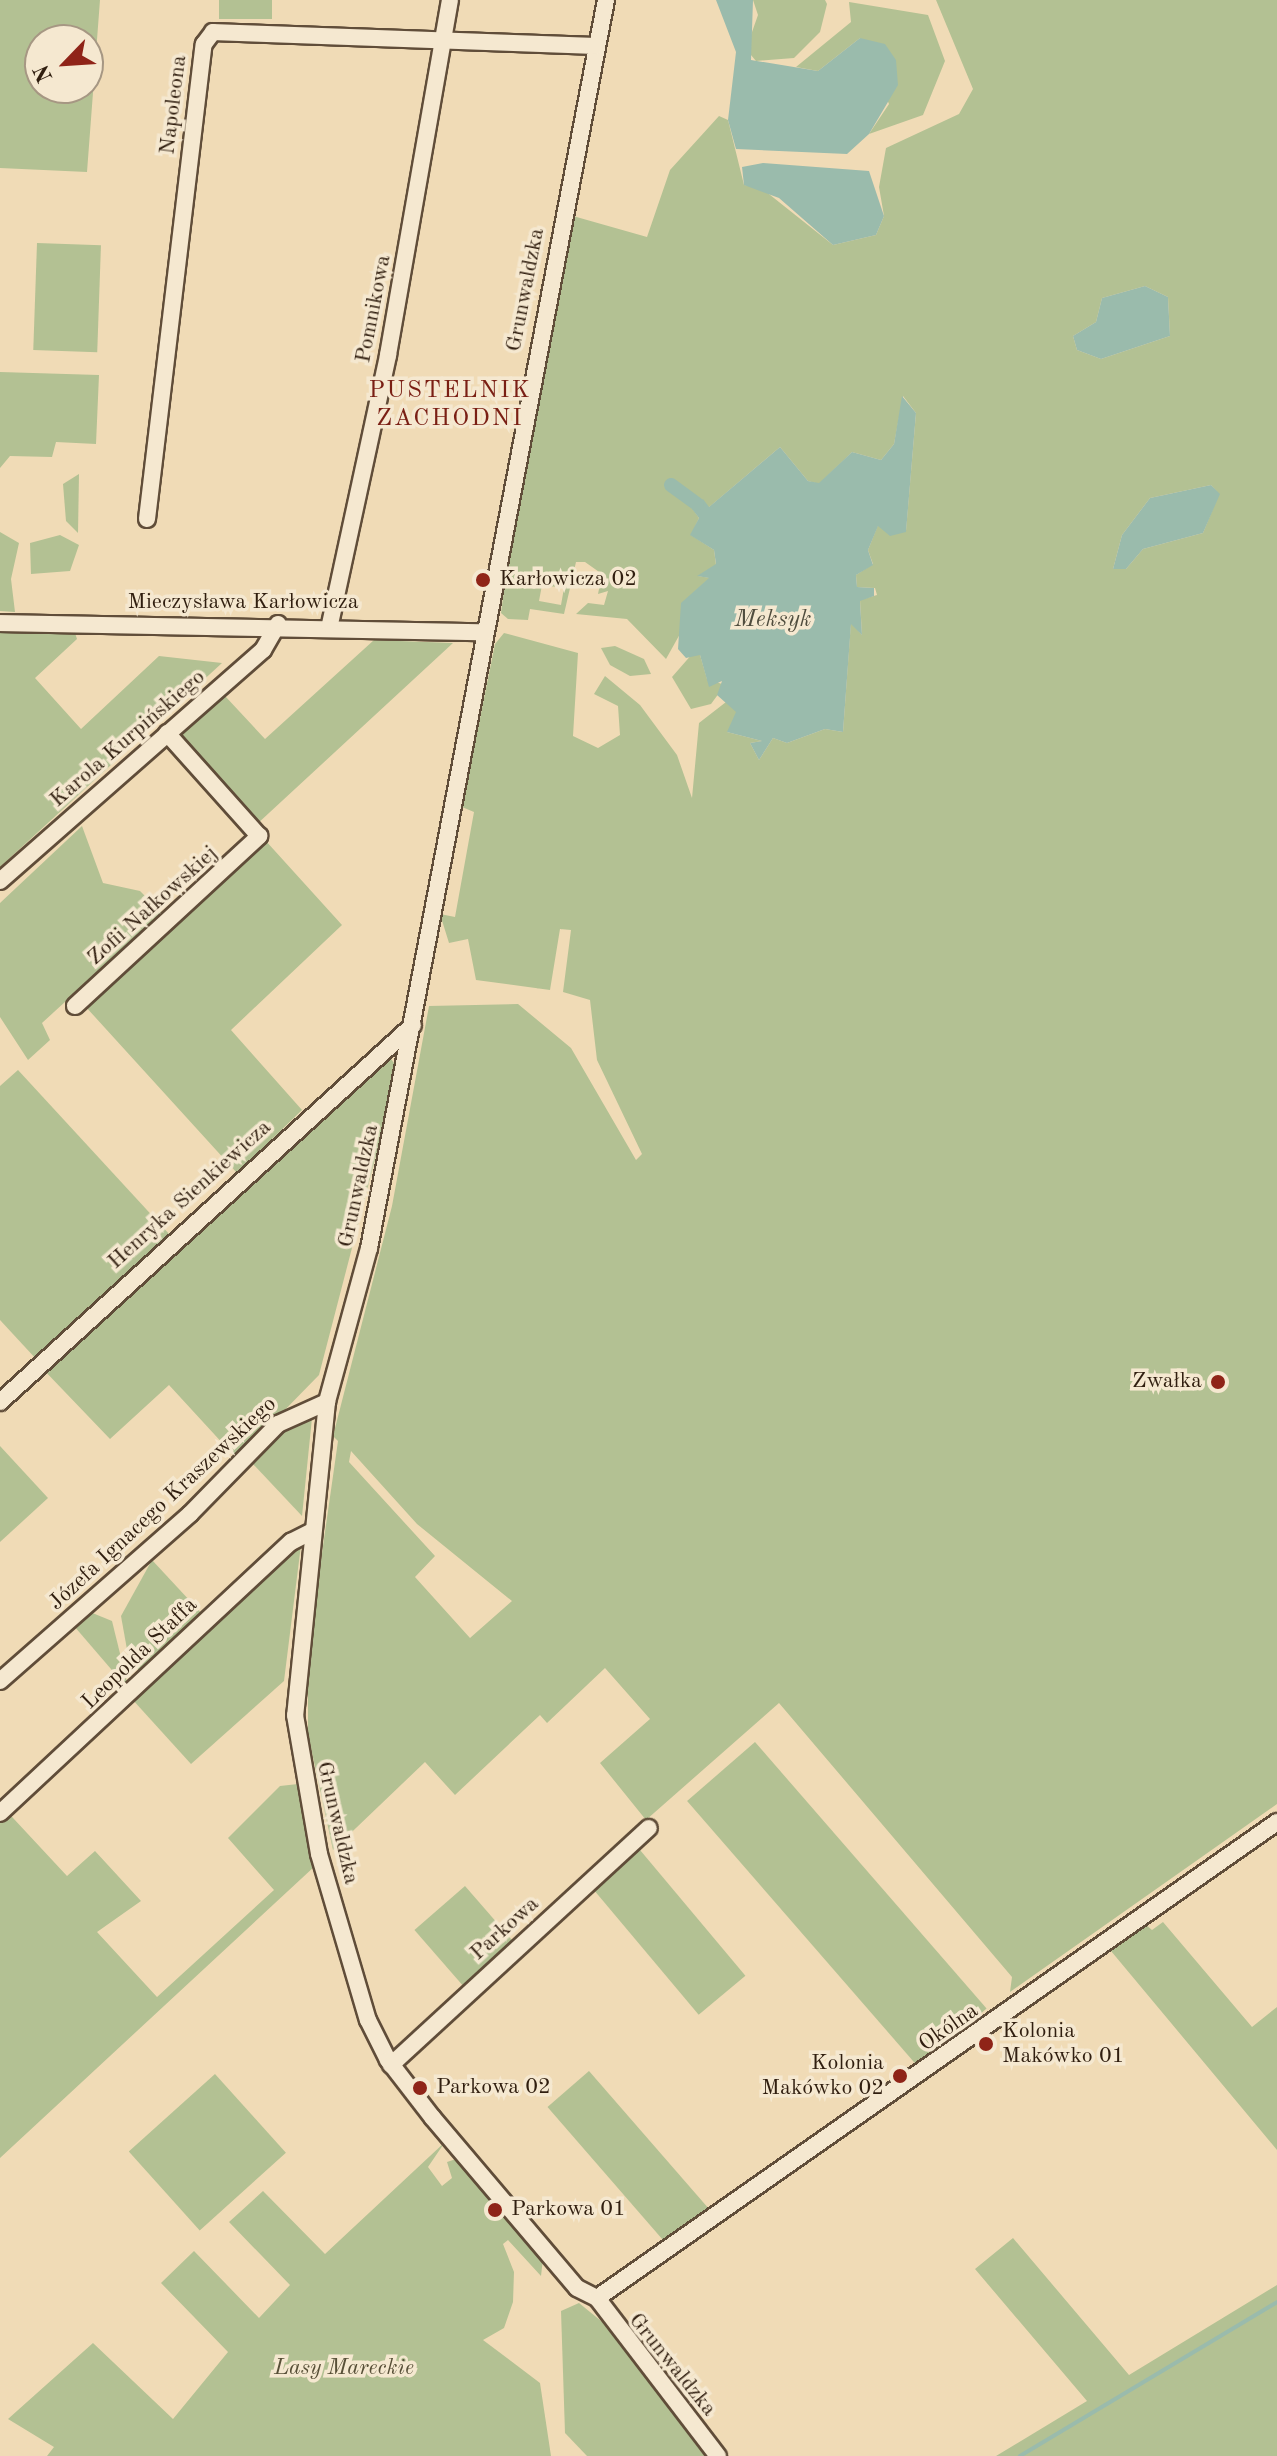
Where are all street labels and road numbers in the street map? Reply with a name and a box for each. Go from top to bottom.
street label: Napoleona [155,54,193,156]
street label: Grunwaldzka [501,226,551,354]
street label: Pomnikowa [351,253,397,365]
street label: Mieczysława Karłowicza [127,590,359,616]
street label: Karola Kurpińskiego [45,664,211,814]
street label: Zofii Nałkowskiej [82,841,224,971]
street label: Henryka Sienkiewicza [103,1115,277,1275]
street label: Grunwaldzka [333,1122,385,1250]
street label: Józefa Ignacego Kraszewskiego [44,1391,282,1617]
street label: Leopolda Staffa [77,1592,203,1716]
street label: Grunwaldzka [310,1759,364,1887]
street label: Parkowa [465,1891,545,1967]
street label: Okólna [914,1998,984,2058]
street label: Grunwaldzka [622,2308,722,2422]

